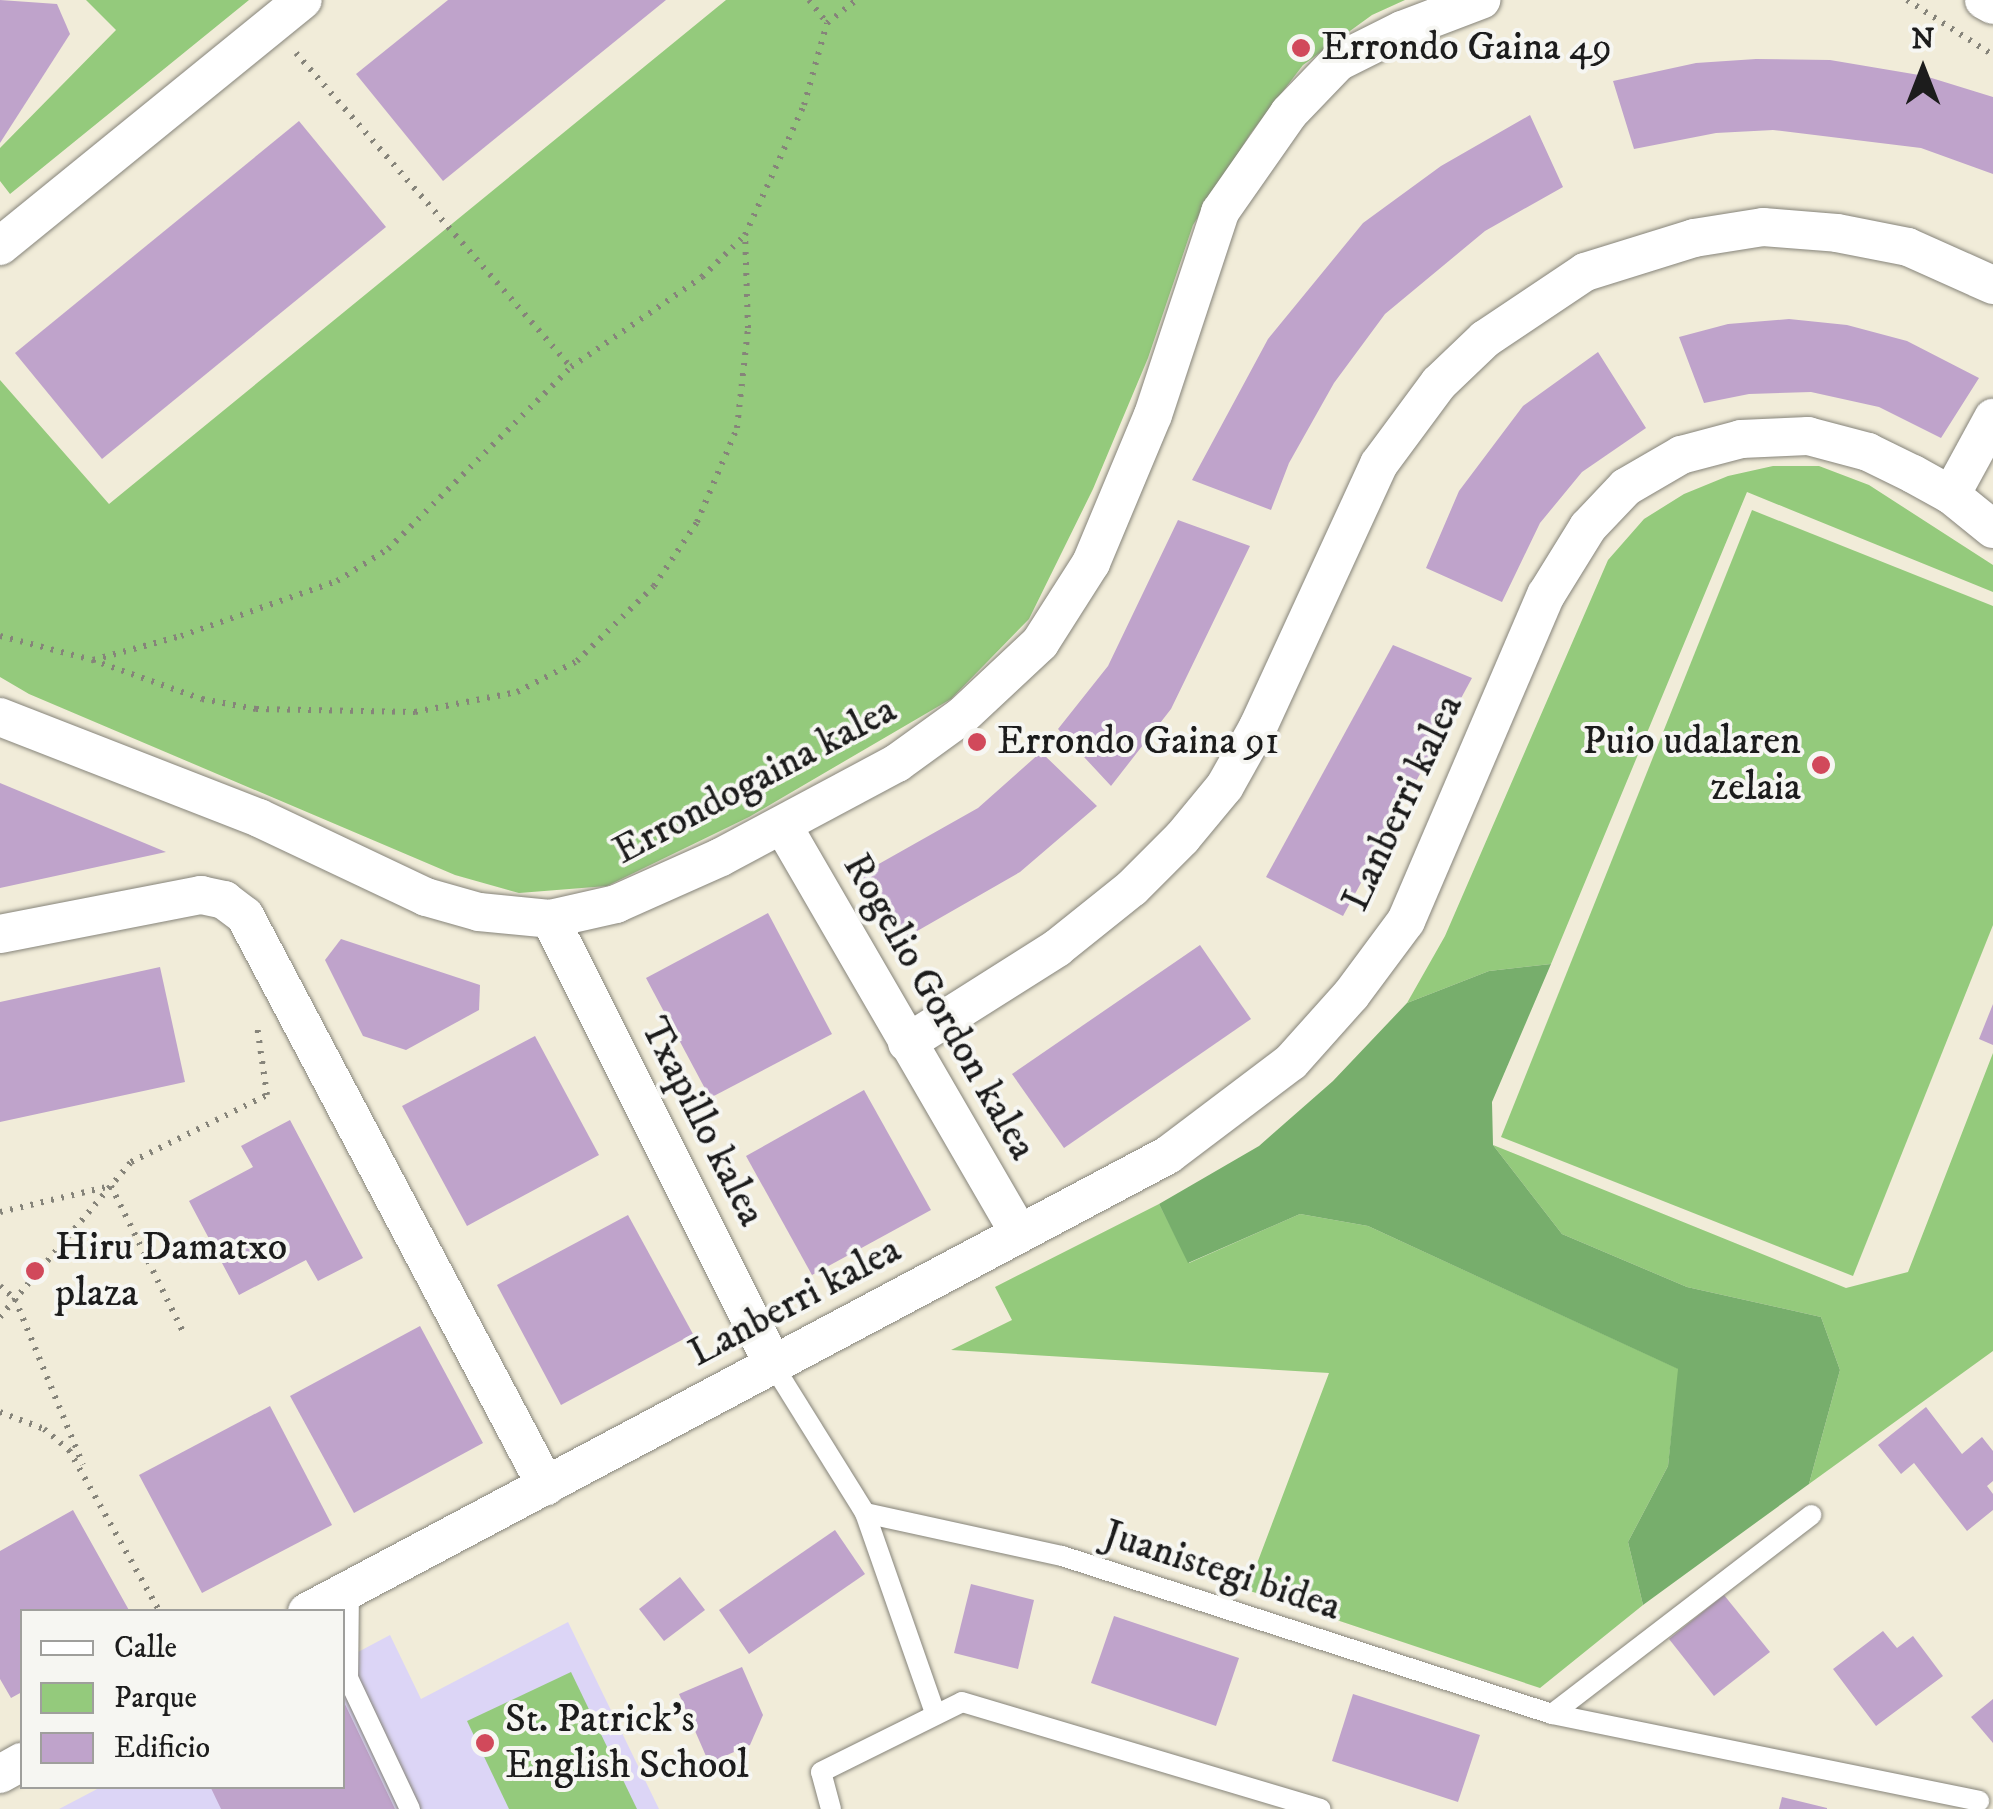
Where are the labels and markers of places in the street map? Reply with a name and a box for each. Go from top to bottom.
place label: Errondo Gaina 49 [1321,24,1612,72]
marker: Errondo Gaina 49 [1290,37,1312,59]
place label: Errondo Gaina 91 [997,718,1280,766]
place label: Puio udalaren zelaia [1583,718,1801,812]
marker: Errondo Gaina 91 [966,731,988,753]
marker: Puio udalaren zelaia [1810,754,1832,776]
place label: Hiru Damatxo plaza [55,1224,287,1318]
marker: Hiru Damatxo plaza [24,1260,46,1282]
place label: St. Patrick's English School [505,1696,749,1790]
marker: St. Patrick's English School [474,1732,496,1754]

